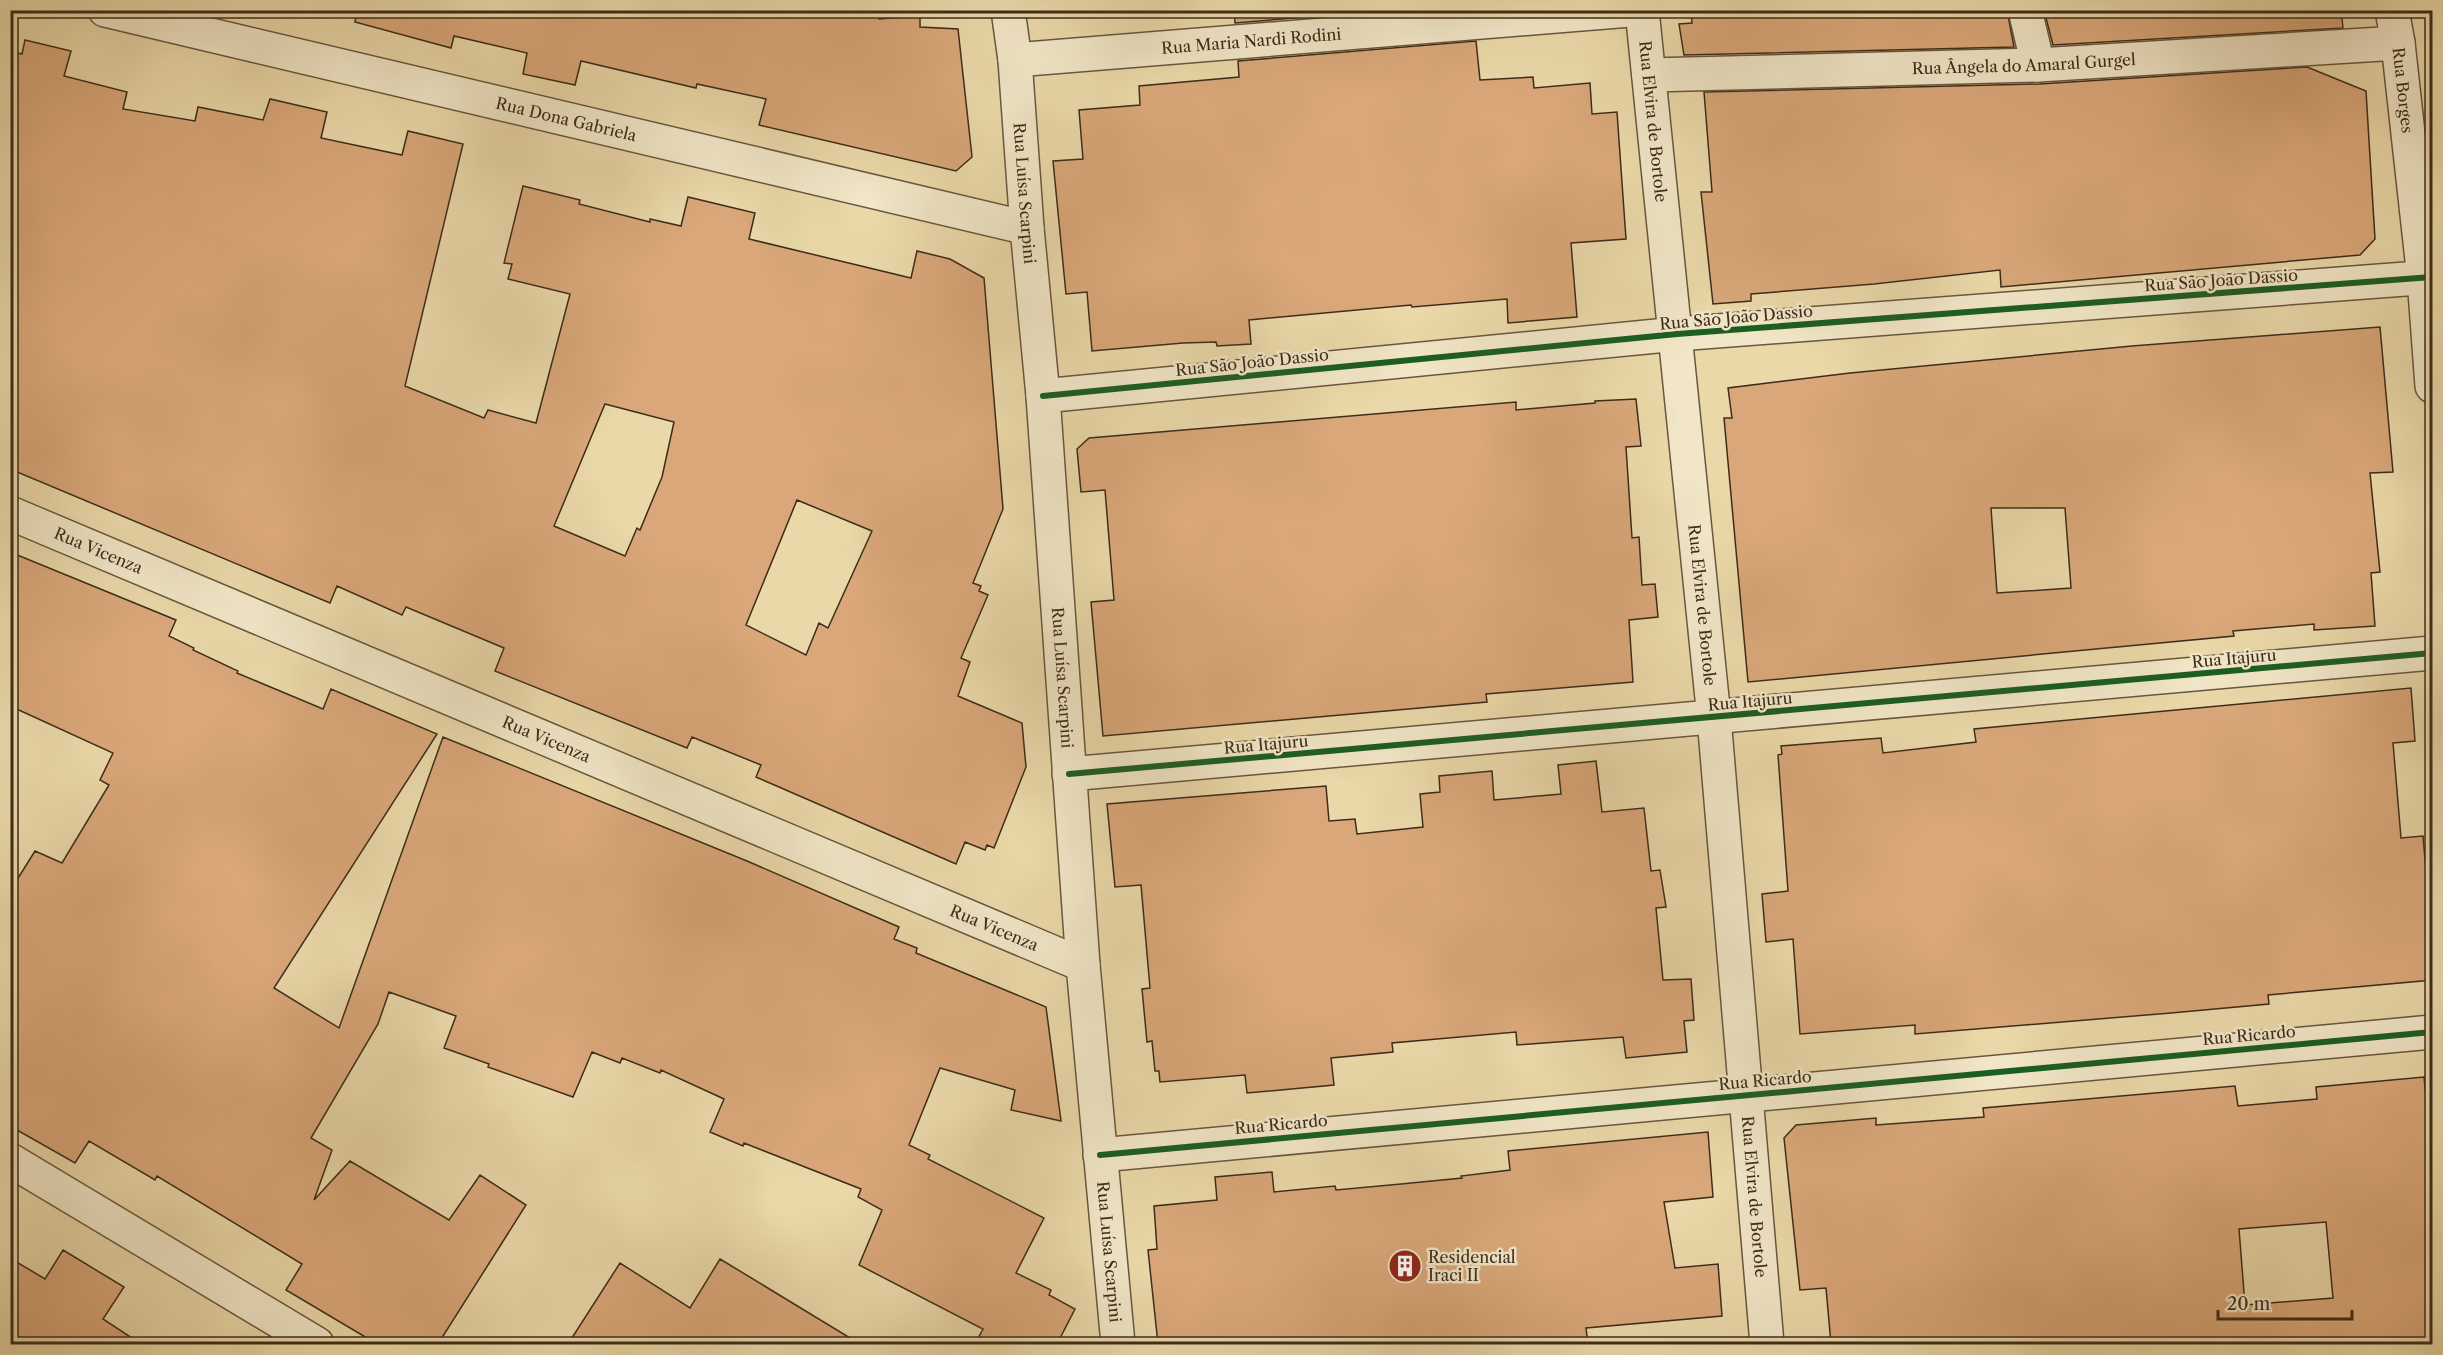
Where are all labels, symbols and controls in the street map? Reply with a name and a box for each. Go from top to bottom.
street label: Rua Maria Nardi Rodini [1161,24,1342,58]
street label: Rua Elvira de Bortole [1635,40,1671,203]
street label: Rua Borges [2389,46,2418,134]
street label: Rua Ângela do Amaral Gurgel [1912,49,2137,78]
street label: Rua Dona Gabriela [494,93,639,146]
street label: Rua Luísa Scarpini [1009,122,1040,265]
street label: Rua São João Dassio [2144,265,2299,295]
street label: Rua São João Dassio [1658,300,1814,334]
street label: Rua São João Dassio [1174,344,1330,380]
street label: Rua Vicenza [51,523,146,578]
street label: Rua Elvira de Bortole [1684,523,1721,687]
street label: Rua Luísa Scarpini [1048,606,1078,749]
street label: Rua Itajuru [2191,644,2277,672]
street label: Rua Itajuru [1707,687,1793,715]
street label: Rua Vicenza [499,711,594,767]
street label: Rua Itajuru [1223,730,1309,758]
street label: Rua Vicenza [947,900,1042,955]
street label: Rua Ricardo [2202,1021,2297,1049]
street label: Rua Ricardo [1718,1066,1813,1094]
street label: Rua Ricardo [1234,1110,1329,1138]
street label: Rua Elvira de Bortole [1738,1115,1771,1278]
street label: Rua Luísa Scarpini [1093,1180,1126,1323]
place label: Residencial Iraci II [1428,1247,1516,1285]
building icon: Residencial Iraci II [1387,1248,1423,1284]
scale bar [2218,1283,2352,1321]
text: 20 m [2227,1293,2271,1315]

